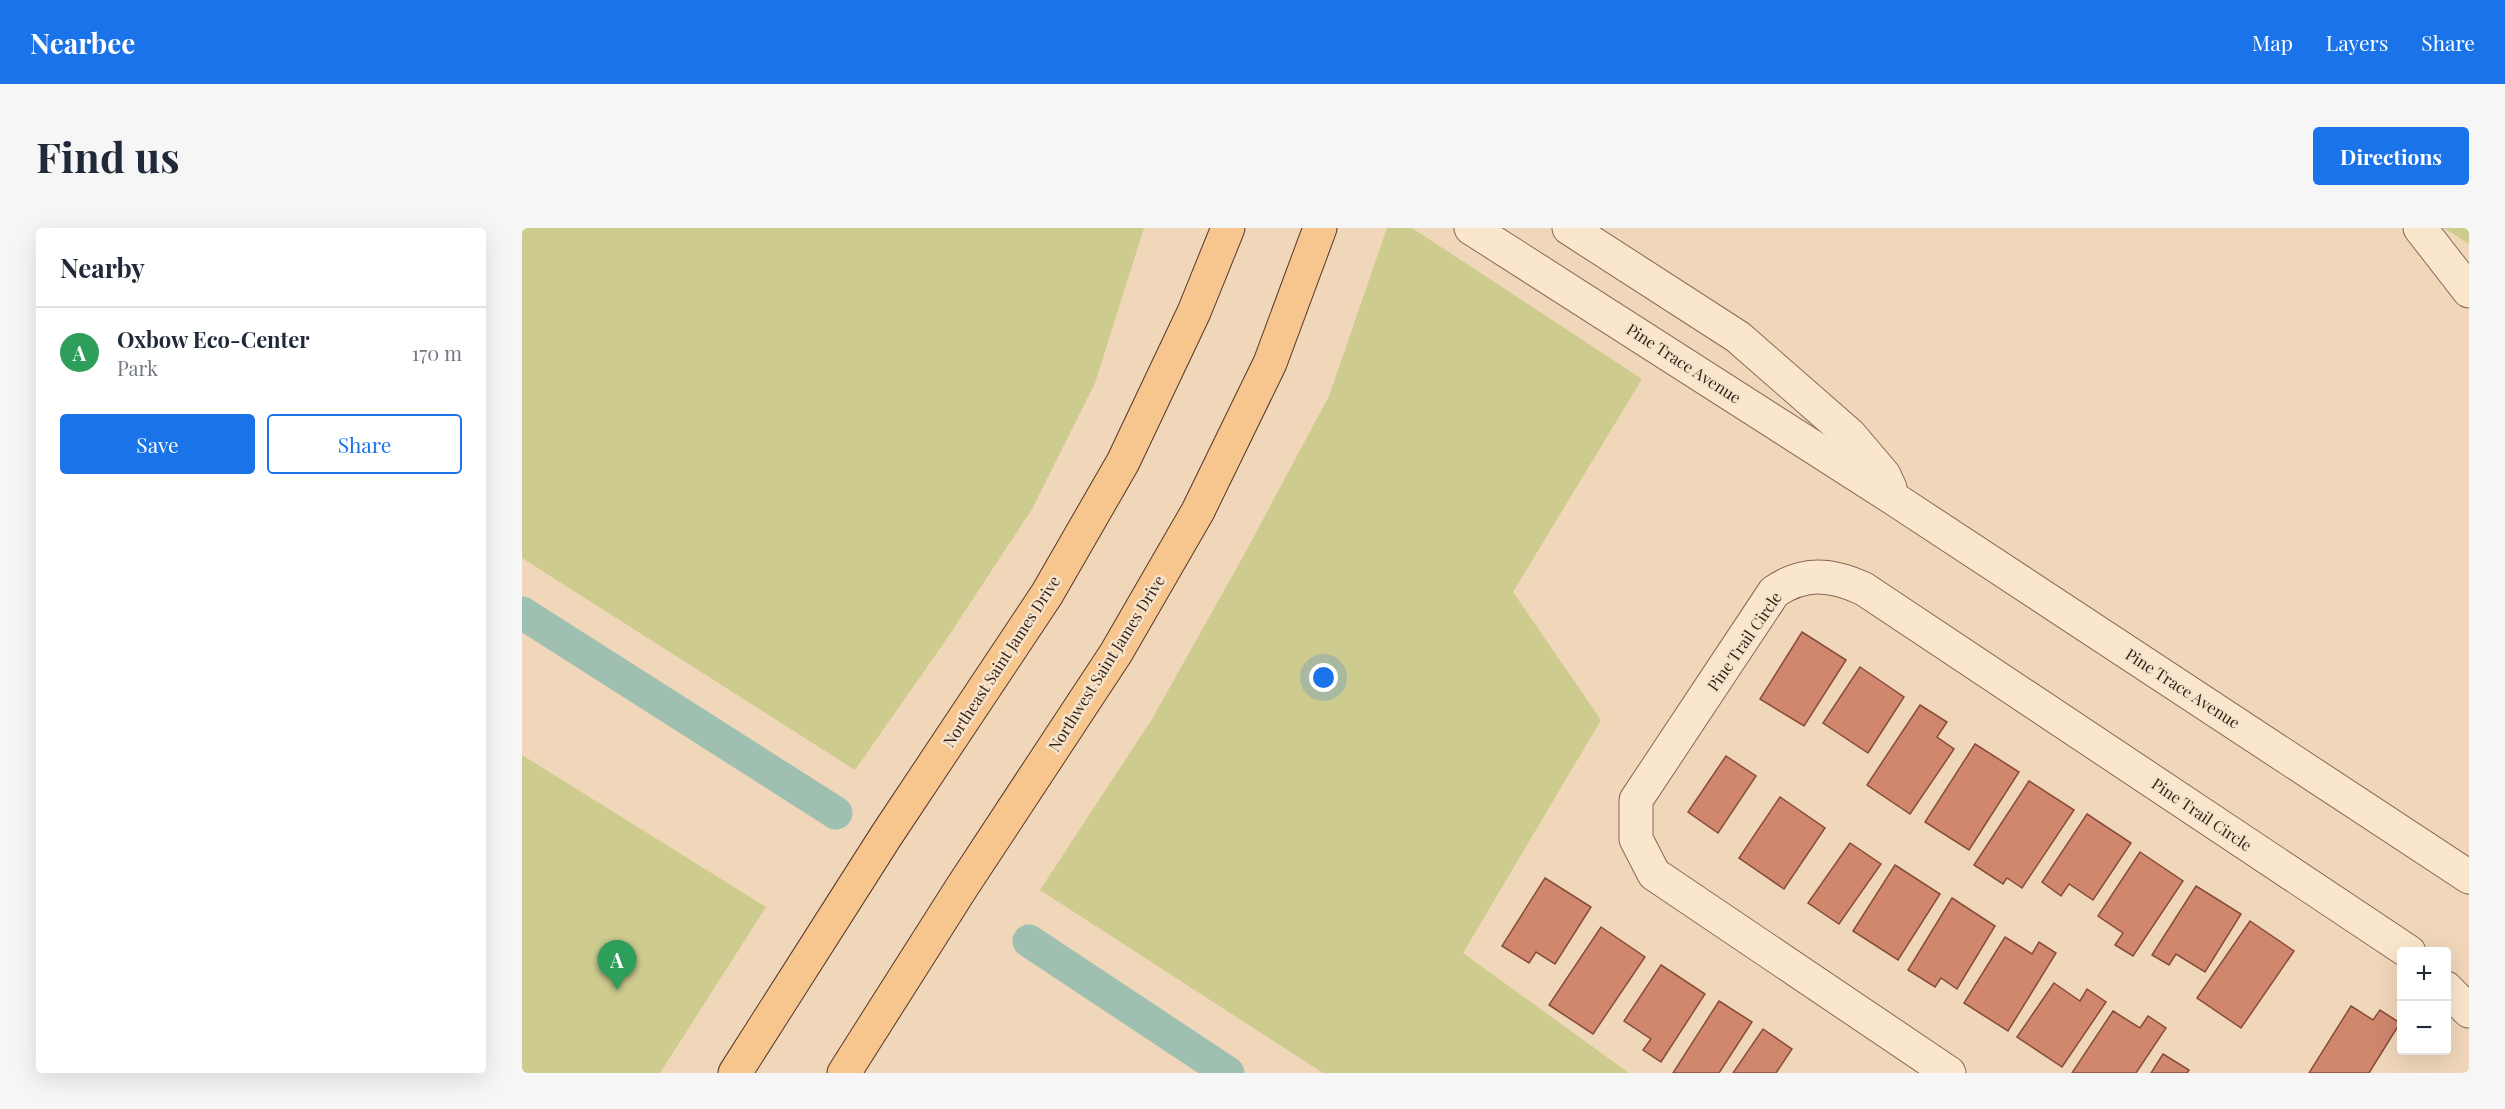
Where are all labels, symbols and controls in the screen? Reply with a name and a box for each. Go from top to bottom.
text: Nearbee [30,24,135,61]
text: Map [2252,28,2293,56]
text: Layers [2326,28,2388,56]
text: Share [2421,28,2475,56]
button: Directions [2313,127,2469,185]
text: Find us [36,128,180,184]
text: Nearby [60,250,145,285]
street label: Pine Trace Avenue [1623,318,1745,408]
text: Oxbow Eco-Center [117,324,310,354]
text: A [73,339,86,366]
text: 170 m [412,339,462,366]
text: Park [117,354,158,381]
button: Save [60,414,255,474]
button: Share [267,414,462,474]
street label: Northeast Saint James Drive [938,571,1064,751]
street label: Northwest Saint James Drive [1043,571,1169,755]
street label: Pine Trail Circle [1702,587,1786,695]
street label: Pine Trace Avenue [2122,643,2244,733]
your location [1309,663,1338,692]
street label: Pine Trail Circle [2148,773,2256,855]
pin: A [598,940,637,990]
map controls [2397,947,2451,1055]
button: + [2397,947,2451,1001]
button: − [2397,1001,2451,1055]

